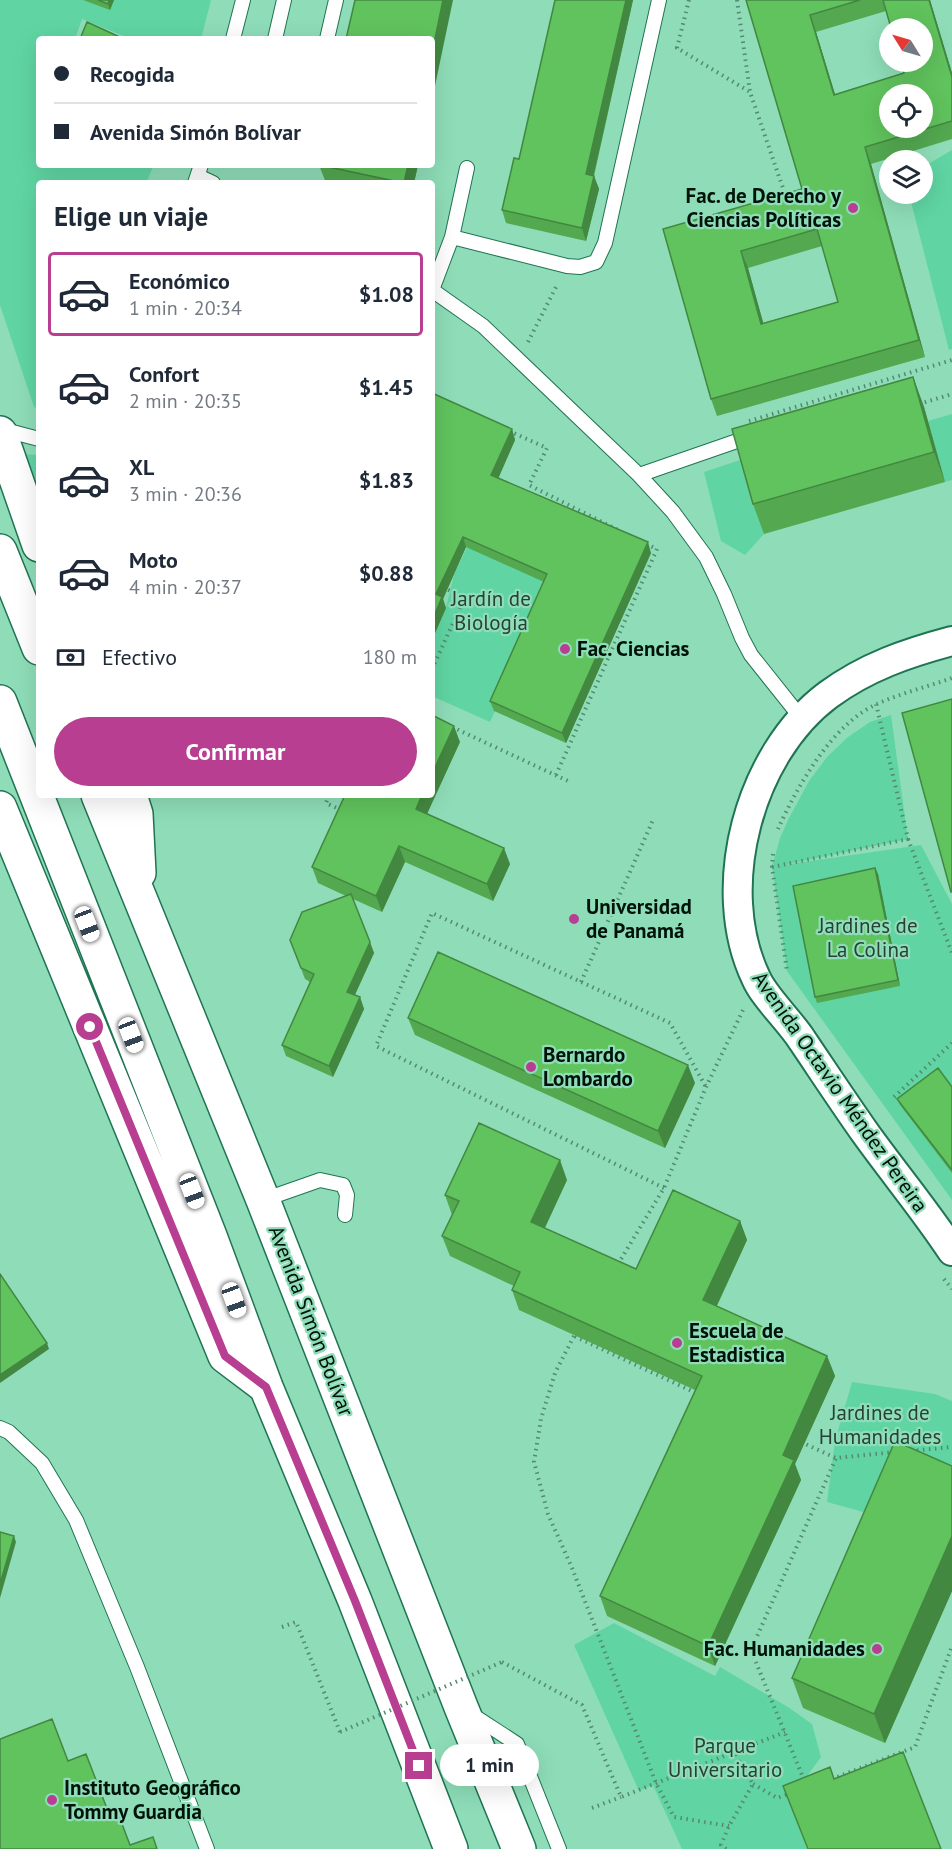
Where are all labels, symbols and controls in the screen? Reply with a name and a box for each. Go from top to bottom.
north arrow [879,18,933,72]
map controls [879,18,933,204]
text: Recogida [90,60,175,88]
button: locate [879,84,933,138]
text: Avenida Simón Bolívar [90,118,301,146]
button: layers [879,150,933,204]
place label: Fac. de Derecho y Ciencias Políticas [686,182,842,233]
text: Elige un viaje [54,199,208,233]
marker: Fac. de Derecho y Ciencias Políticas [846,201,860,215]
icon: car [57,267,111,321]
text: Económico [129,267,230,295]
text: $1.08 [359,280,414,308]
text: 1 min · 20:34 [129,295,242,321]
icon: car [57,360,111,414]
text: Confort [129,360,199,388]
text: $1.45 [359,373,414,401]
text: 2 min · 20:35 [129,388,242,414]
icon: car [57,453,111,507]
text: XL [129,453,154,481]
text: $1.83 [359,466,414,494]
text: 3 min · 20:36 [129,481,242,507]
icon: car [57,546,111,600]
text: Moto [129,546,178,574]
text: $0.88 [359,559,414,587]
text: 4 min · 20:37 [129,574,242,600]
park label: Jardín de Biología [450,585,531,636]
place label: Fac. Ciencias [577,635,690,662]
icon: cash [54,641,87,674]
marker: Fac. Ciencias [558,642,572,656]
text: Efectivo [102,643,177,671]
text: 180 m [363,644,417,670]
button: Confirmar [54,717,417,786]
place label: Universidad de Panamá [586,893,692,944]
car [72,904,102,944]
marker: Universidad de Panamá [567,912,581,926]
park label: Jardines de La Colina [817,912,918,963]
street label: Avenida Octavio Méndez Pereira [747,966,934,1217]
route start [76,1013,103,1040]
car [116,1015,146,1055]
place label: Bernardo Lombardo [543,1041,633,1092]
marker: Bernardo Lombardo [524,1060,538,1074]
car [177,1171,207,1211]
street label: Avenida Simón Bolívar [263,1222,360,1420]
car [219,1280,249,1320]
place label: Escuela de Estadistica [689,1317,785,1368]
marker: Escuela de Estadistica [670,1336,684,1350]
park label: Jardines de Humanidades [819,1399,941,1450]
place label: Fac. Humanidades [704,1635,865,1662]
marker: Fac. Humanidades [870,1642,884,1656]
park label: Parque Universitario [668,1732,782,1783]
callout: 1 min [440,1745,539,1787]
route end [405,1752,432,1779]
text: 1 min [465,1752,514,1778]
place label: Instituto Geográfico Tommy Guardia [64,1774,241,1825]
marker: Instituto Geográfico Tommy Guardia [45,1793,59,1807]

